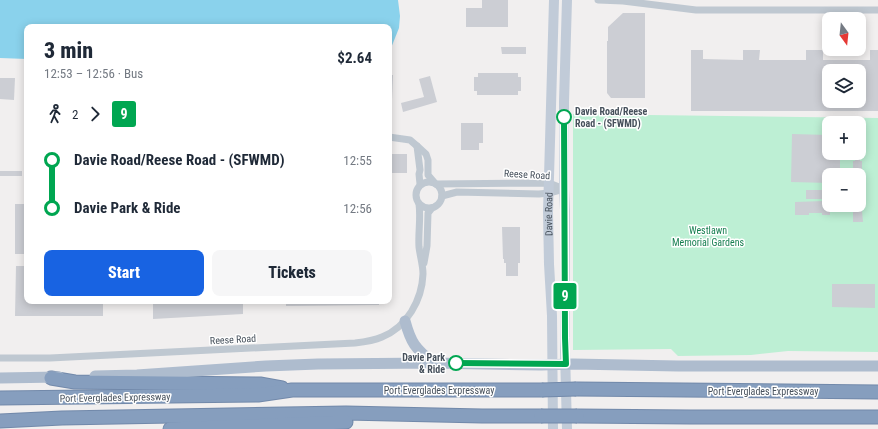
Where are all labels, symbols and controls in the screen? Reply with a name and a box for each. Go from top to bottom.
north arrow [822,12,866,56]
map controls [822,12,866,212]
text: 3 min [44,38,93,63]
text: $2.64 [337,49,372,67]
button: layers [822,64,866,108]
text: 12:53 – 12:56 · Bus [44,66,143,81]
icon: walk [44,103,66,125]
icon: forward [84,103,106,125]
text: 9 [120,106,128,122]
place label: Davie Road/Reese Road - (SFWMD) [575,106,648,130]
text: 2 [72,107,78,122]
marker: Davie Road/Reese Road - (SFWMD) [556,109,572,125]
button: + [822,116,866,160]
text: Davie Road/Reese Road - (SFWMD) [74,151,285,169]
text: 12:55 [343,153,372,168]
street label: Reese Road [504,168,550,181]
button: − [822,168,866,212]
street label: Davie Road [543,192,555,236]
text: Davie Park & Ride [74,199,181,217]
text: 12:56 [343,201,372,216]
park label: Westlawn Memorial Gardens [672,225,745,248]
button: Start [44,250,204,296]
button: Tickets [212,250,372,296]
line badge: 9 [552,283,578,309]
text: 9 [561,288,569,304]
street label: Reese Road [210,333,256,346]
place label: Davie Park & Ride [402,352,445,375]
marker: Davie Park & Ride [448,355,464,371]
street label: Port Everglades Expressway [384,385,494,396]
street label: Port Everglades Expressway [708,386,818,397]
street label: Port Everglades Expressway [60,391,170,404]

